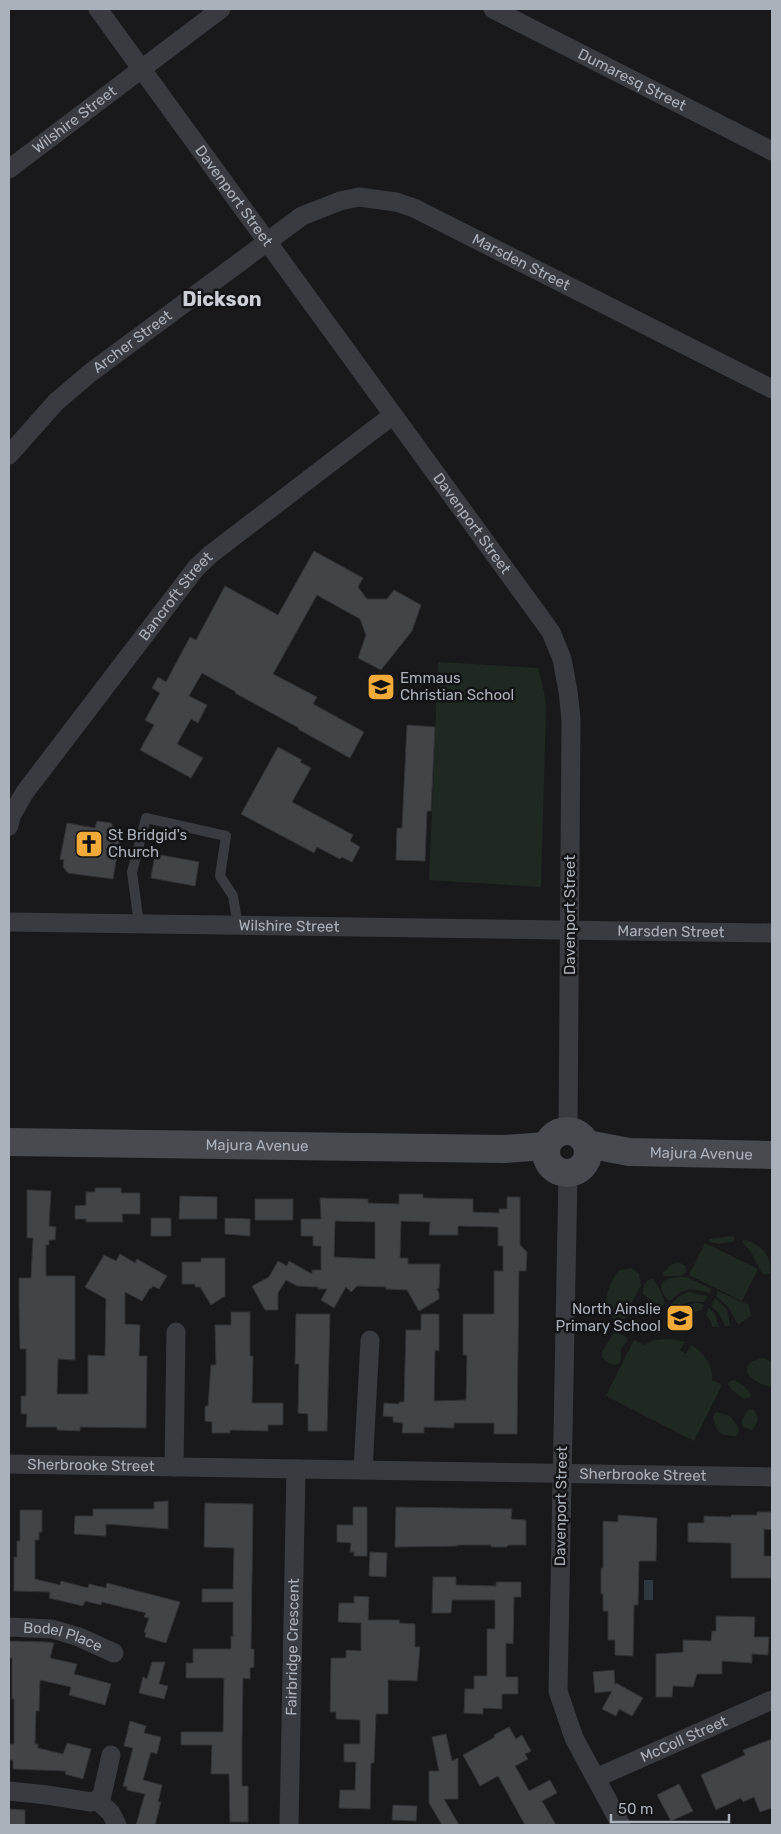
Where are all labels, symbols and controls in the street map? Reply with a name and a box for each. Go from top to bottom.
street label: Dumaresq Street [575,45,689,115]
street label: Wilshire Street [29,82,120,157]
street label: Davenport Street [191,142,277,250]
street label: Marsden Street [469,230,573,294]
district label: Dickson [182,287,262,311]
street label: Archer Street [89,307,175,377]
street label: Davenport Street [429,469,515,577]
street label: Bancroft Street [135,548,216,644]
place label: Emmaus Christian School [400,669,514,704]
school or university icon: Emmaus Christian School [366,672,396,702]
place label: St Bridgid's Church [108,826,188,861]
church icon: St Bridgid's Church [74,829,104,859]
street label: Davenport Street [561,855,579,975]
street label: Wilshire Street [238,916,340,936]
street label: Marsden Street [617,922,725,941]
street label: Majura Avenue [205,1136,309,1155]
street label: Majura Avenue [650,1143,753,1164]
place label: North Ainslie Primary School [556,1300,661,1335]
school or university icon: North Ainslie Primary School [665,1303,695,1333]
street label: Davenport Street [551,1446,571,1566]
street label: Sherbrooke Street [27,1455,155,1475]
street label: Sherbrooke Street [579,1465,707,1485]
street label: Fairbridge Crescent [282,1578,303,1716]
street label: Bodel Place [23,1619,105,1655]
street label: McColl Street [637,1712,730,1766]
scale bar [611,1792,728,1824]
text: 50 m [618,1800,653,1818]

